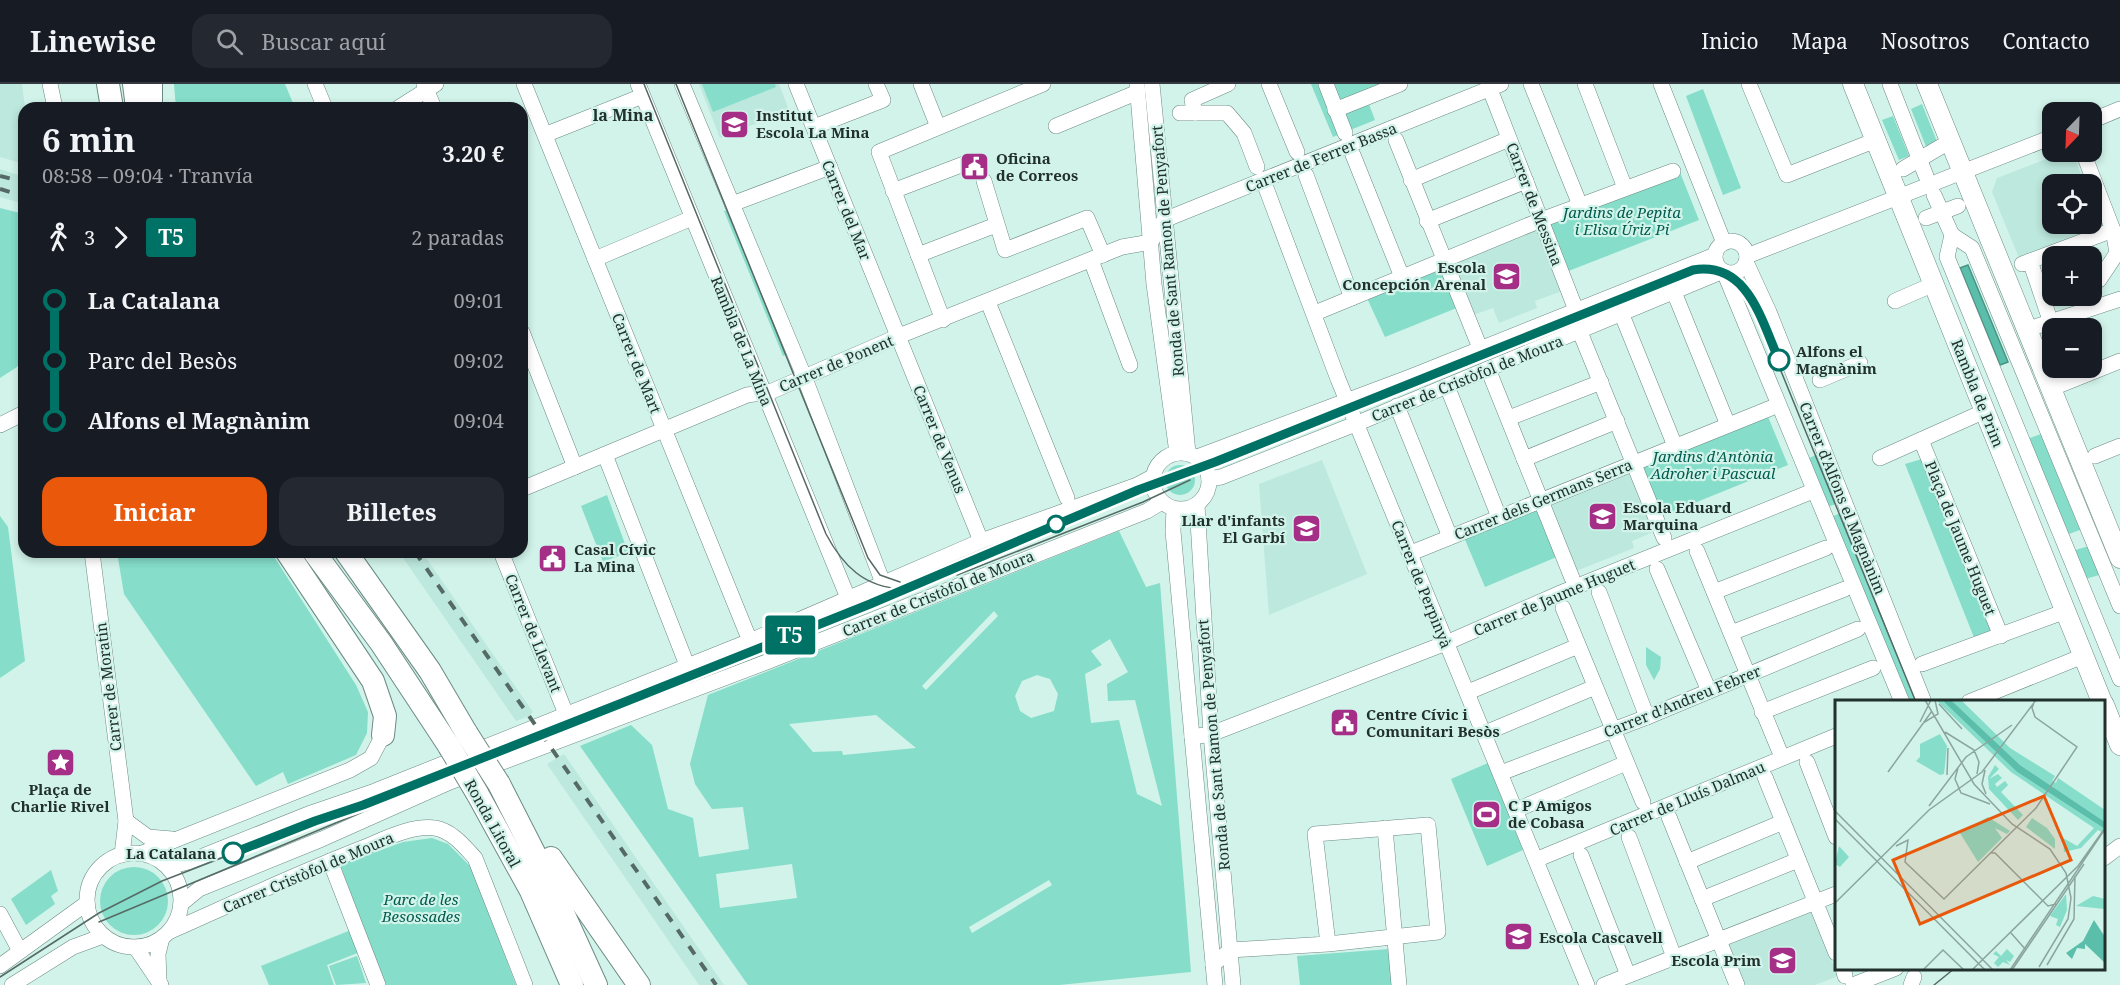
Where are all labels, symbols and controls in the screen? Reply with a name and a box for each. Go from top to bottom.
search box [192,14,612,68]
text: Linewise [30,22,156,60]
icon: search [213,25,246,58]
text: Buscar aquí [261,26,386,56]
text: Inicio [1701,27,1759,55]
text: Mapa [1792,27,1848,55]
text: Nosotros [1881,27,1969,55]
text: Contacto [2002,27,2090,55]
north arrow [2042,102,2102,162]
map controls [2042,102,2102,378]
district label: la Mina [593,104,654,126]
place label: Institut Escola La Mina [756,105,870,142]
school or university icon: Institut Escola La Mina [719,108,751,140]
text: 6 min [42,117,135,162]
street label: Carrer de Ferrer Bassa [1242,117,1400,197]
street label: Ronda de Sant Ramon de Penyafort [1146,125,1188,377]
text: 3.20 € [442,138,504,168]
street label: Carrer de Messina [1502,140,1568,268]
place label: Oficina de Correos [996,148,1078,185]
public building icon: Oficina de Correos [959,151,991,183]
street label: Carrer del Mar [818,157,876,263]
text: 08:58 – 09:04 · Tranvía [42,162,253,189]
button: locate [2042,174,2102,234]
park label: Jardins de Pepita i Elisa Úriz Pi [1560,202,1681,239]
icon: walk [42,221,75,254]
icon: forward [104,221,137,254]
text: T5 [158,223,184,251]
text: 3 [84,224,95,251]
text: 2 paradas [411,224,504,251]
button: + [2042,246,2102,306]
place label: Escola Concepción Arenal [1342,257,1487,294]
school or university icon: Escola Concepción Arenal [1491,260,1523,292]
street label: Rambla de La Mina [707,273,777,409]
text: La Catalana [88,285,220,315]
text: 09:01 [454,287,504,314]
street label: Carrer de Mart [608,310,666,416]
button: − [2042,318,2102,378]
street label: Carrer de Ponent [776,330,896,396]
street label: Carrer de Cristòfol de Moura [1368,330,1566,426]
street label: Rambla de Prim [1947,336,2009,450]
place label: Alfons el Magnànim [1796,341,1877,378]
text: Parc del Besòs [88,345,237,375]
text: 09:02 [454,347,504,374]
marker: Alfons el Magnànim [1768,349,1790,371]
street label: Carrer de Venus [909,382,971,496]
street label: Carrer d'Alfons el Magnànim [1795,399,1891,597]
text: Alfons el Magnànim [88,405,310,435]
text: 09:04 [454,407,504,434]
park label: Jardins d'Antònia Adroher i Pascual [1650,446,1776,483]
street label: Carrer dels Germans Serra [1451,454,1635,544]
street label: Plaça de Jaume Huguet [1921,458,2001,618]
button: Iniciar [42,477,267,546]
button: Billetes [279,477,504,546]
place label: Escola Eduard Marquina [1623,497,1732,534]
school or university icon: Escola Eduard Marquina [1586,500,1618,532]
place label: Llar d'infants El Garbí [1181,510,1286,547]
school or university icon: Llar d'infants El Garbí [1290,513,1322,545]
unlabelled marker [1047,515,1065,533]
street label: Carrer de Perpinyà [1387,517,1457,651]
place label: Casal Cívic La Mina [574,539,656,576]
public building icon: Casal Cívic La Mina [537,542,569,574]
street label: Carrer de Cristòfol de Moura [839,545,1037,641]
street label: Carrer de Jaume Huguet [1470,554,1638,640]
street label: Carrer de Llevant [501,571,567,695]
line badge: T5 [763,616,817,654]
street label: Ronda de Sant Ramon de Penyafort [1192,619,1234,871]
street label: Carrer de Moratin [90,621,126,753]
text: T5 [777,621,803,649]
street label: Carrer d'Andreu Febrer [1601,660,1763,742]
inset map [1835,700,2105,970]
place label: Centre Cívic i Comunitari Besòs [1366,704,1500,741]
public building icon: Centre Cívic i Comunitari Besòs [1329,707,1361,739]
place icon: Plaça de Charlie Rivel [44,746,76,778]
street label: Carrer de Lluís Dalmau [1606,756,1768,840]
street label: Ronda Litoral [461,775,526,871]
place label: Plaça de Charlie Rivel [11,779,110,816]
place label: C P Amigos de Cobasa [1508,795,1592,832]
sports icon: C P Amigos de Cobasa [1471,798,1503,830]
street label: Carrer Cristòfol de Moura [219,827,397,917]
marker: La Catalana [222,842,244,864]
place label: La Catalana [126,843,216,863]
park label: Parc de les Besossades [381,889,460,926]
school or university icon: Escola Cascavell [1502,921,1534,953]
place label: Escola Cascavell [1539,927,1663,947]
school or university icon: Escola Prim [1766,944,1798,976]
place label: Escola Prim [1671,950,1761,970]

